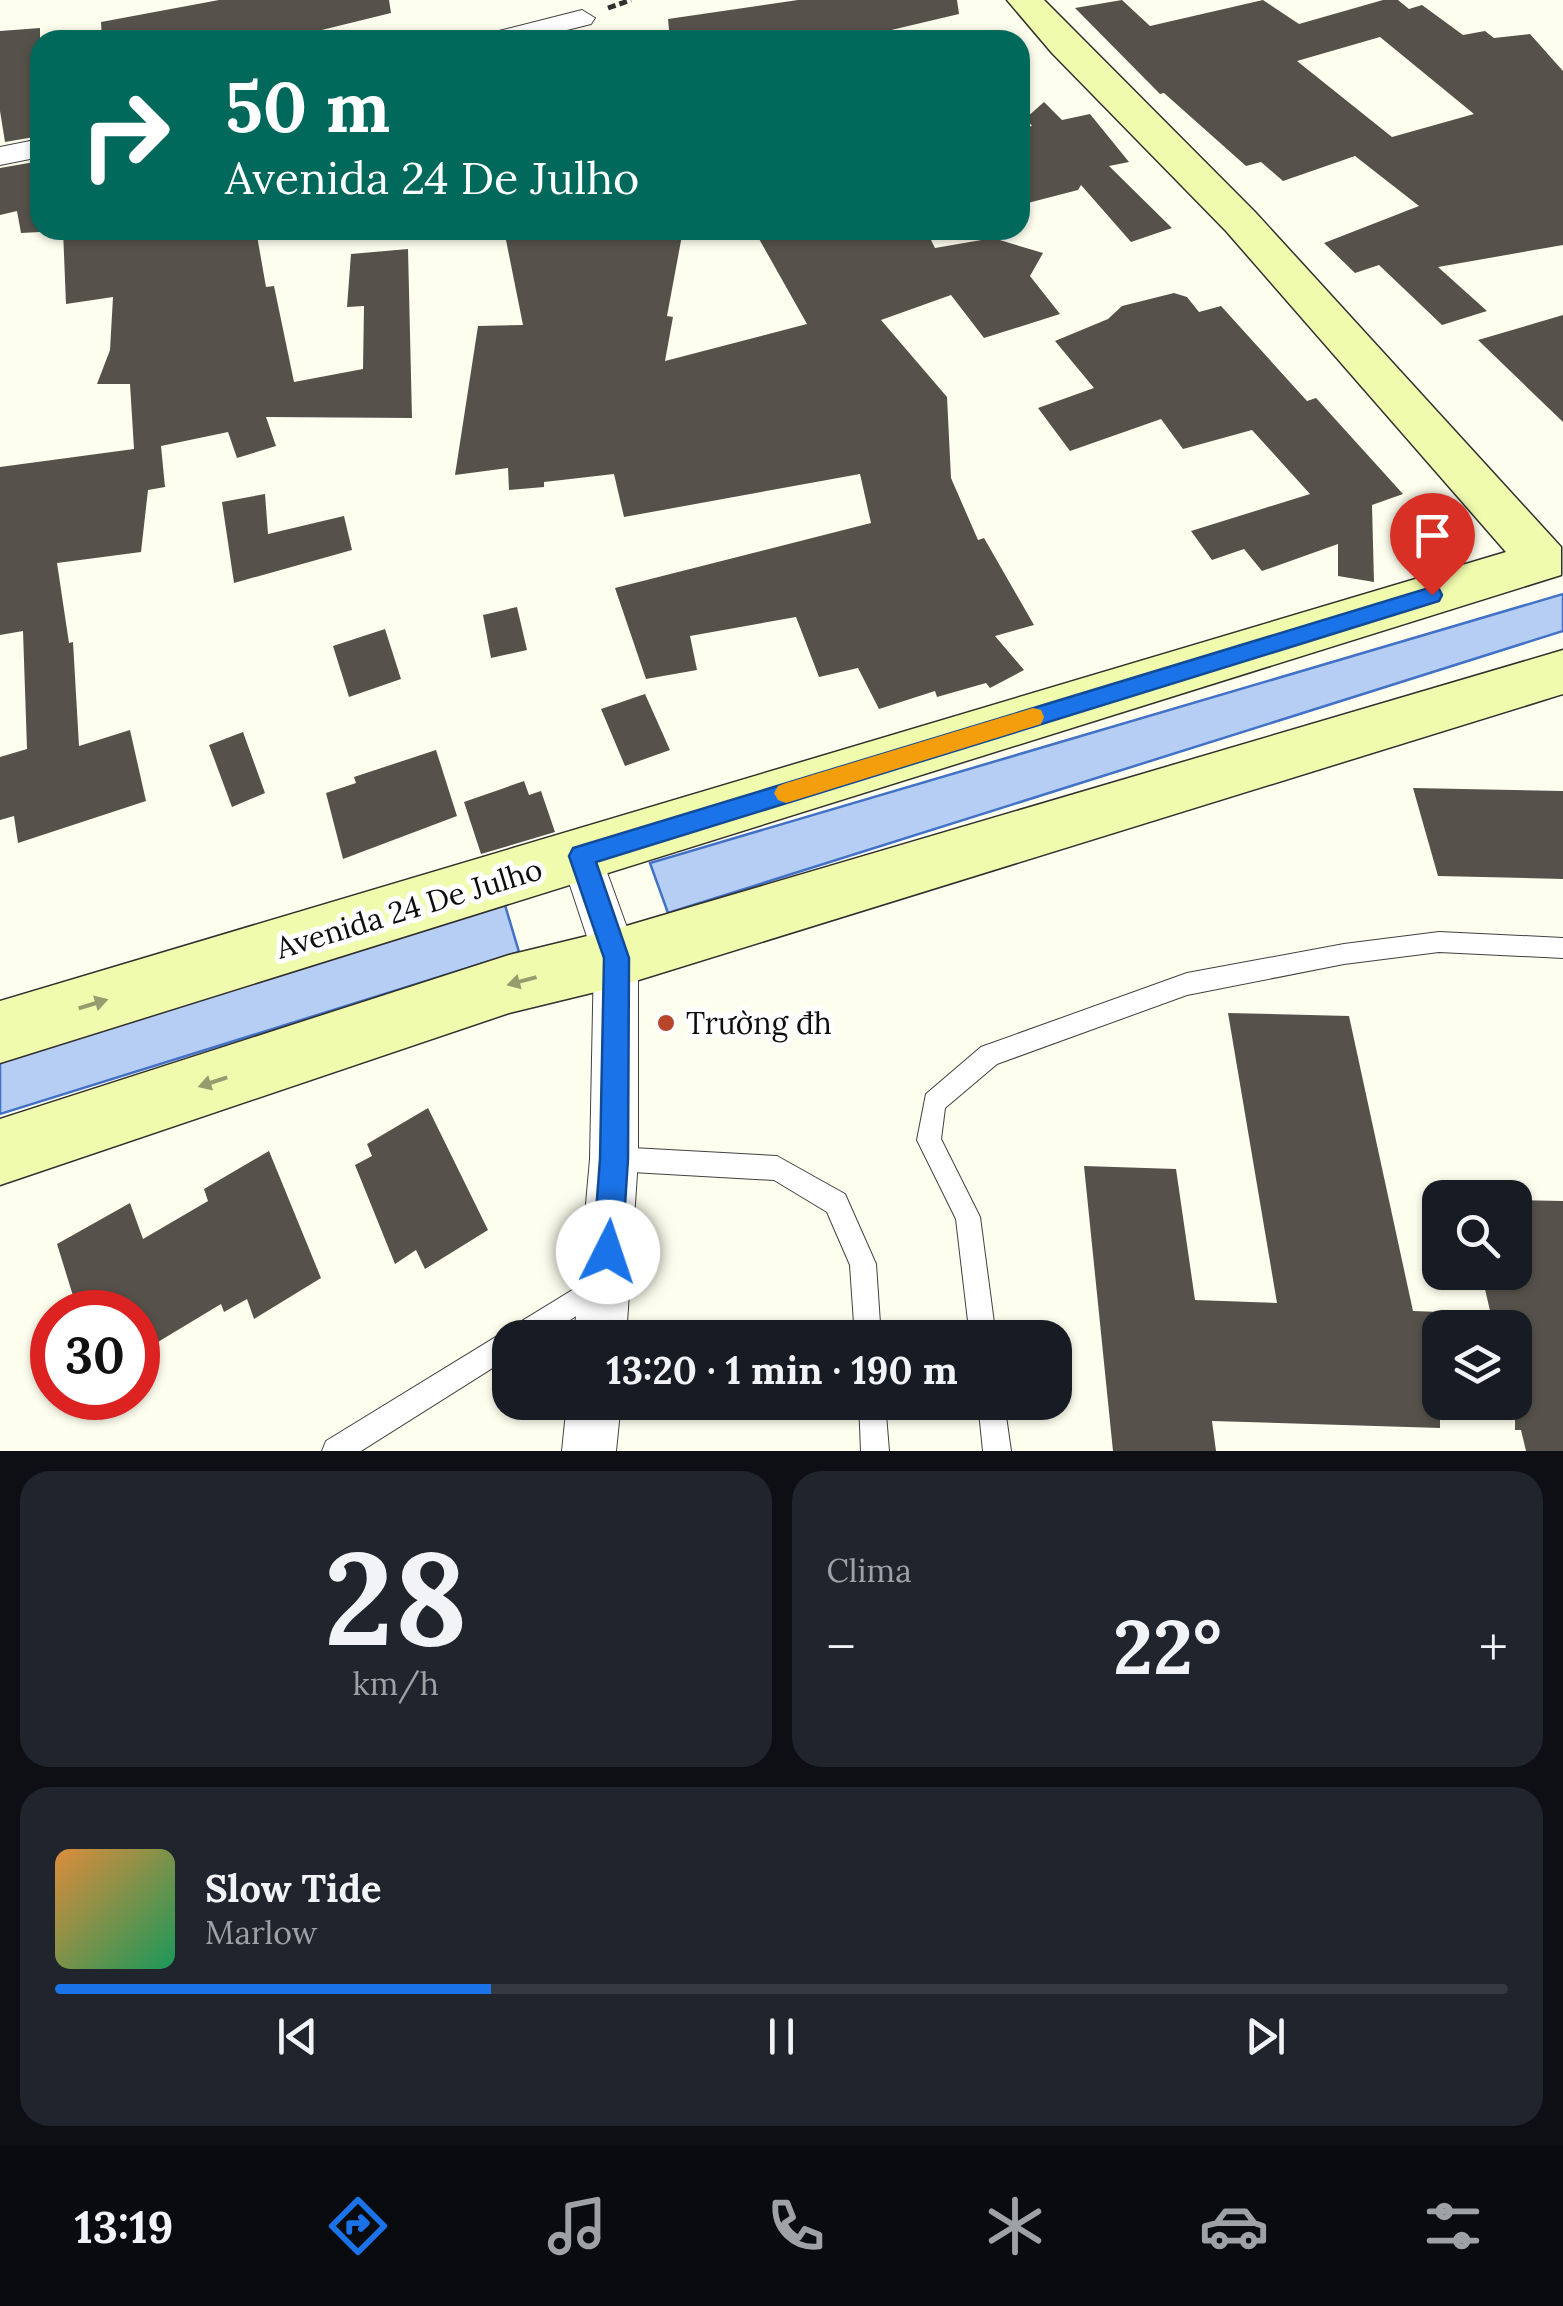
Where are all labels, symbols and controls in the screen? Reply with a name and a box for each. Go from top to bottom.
text: 50 m [225,62,390,151]
icon: right [60,70,190,200]
text: Avenida 24 De Julho [225,149,639,206]
pin [1390,493,1475,596]
icon: arrive [1405,508,1460,563]
street label: Avenida 24 De Julho [270,849,547,967]
one-way arrow [506,974,537,990]
one-way arrow [79,996,109,1011]
place label: Trường đh [686,1004,832,1043]
marker: Trường đh [655,1012,677,1034]
one-way arrow [197,1075,227,1090]
map controls [1422,1180,1532,1420]
button: search [1422,1180,1532,1290]
position arrow [556,1200,660,1304]
speed limit sign: 30 [30,1290,160,1420]
button: layers [1422,1310,1532,1420]
text: 13:20 · 1 min · 190 m [606,1346,958,1394]
text: 28 [324,1514,468,1681]
text: Clima [827,1550,912,1591]
text: 22° [1113,1599,1222,1695]
text: − [827,1612,856,1682]
text: + [1479,1612,1508,1682]
text: km/h [353,1663,439,1704]
text: Slow Tide [205,1864,382,1912]
text: Marlow [205,1912,317,1953]
icon: previous [270,2009,325,2064]
icon: pause [754,2009,809,2064]
icon: next [1238,2009,1293,2064]
icon: directions [323,2191,393,2261]
icon: music [542,2191,612,2261]
icon: phone [761,2191,831,2261]
icon: climate [980,2191,1050,2261]
icon: car [1199,2191,1269,2261]
icon: filters [1418,2191,1488,2261]
text: 13:19 [75,2198,173,2255]

